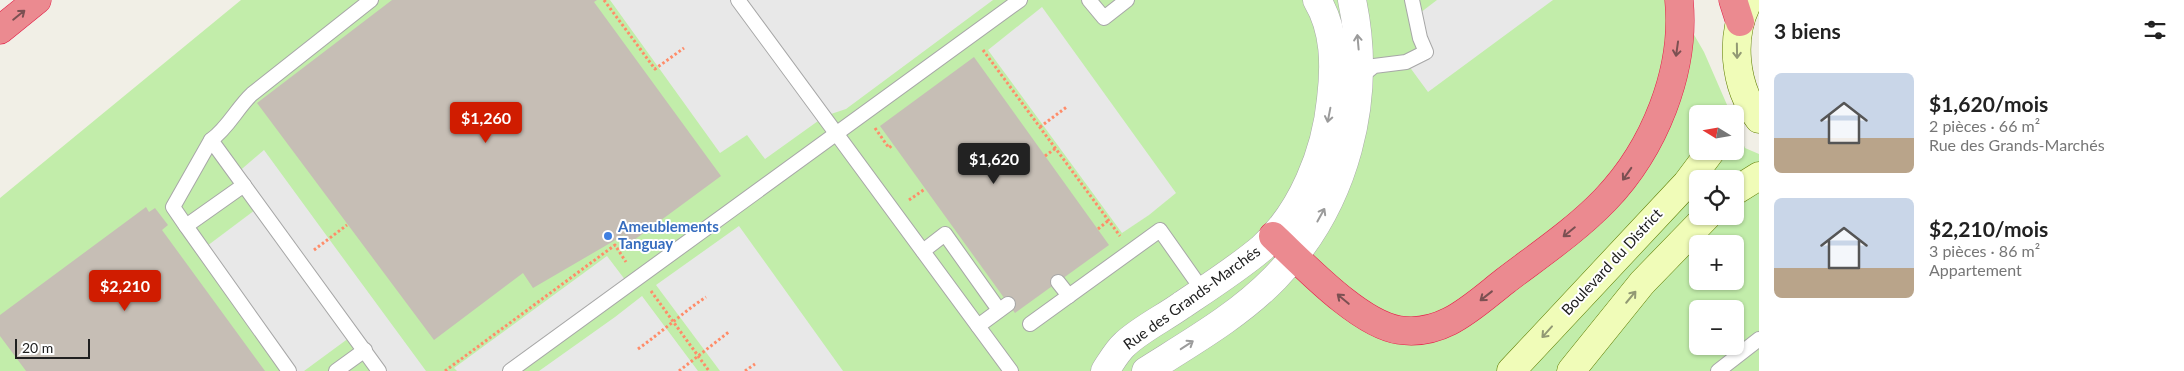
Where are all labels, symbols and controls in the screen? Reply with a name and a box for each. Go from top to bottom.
one-way arrow [12,10,25,21]
icon: filters [2141,16,2169,44]
text: 3 biens [1774,18,1841,43]
one-way arrow [1353,34,1363,50]
one-way arrow [1672,40,1682,56]
one-way arrow [1733,43,1742,59]
text: $1,620/mois [1929,91,2048,116]
icon: home [1814,93,1874,153]
pin: $1,260 [445,102,527,144]
north arrow [1689,105,1744,160]
map controls [1689,105,1744,355]
one-way arrow [1324,107,1333,123]
text: $1,260 [461,108,511,127]
text: 2 pièces · 66 m² [1929,116,2040,135]
text: Rue des Grands-Marchés [1929,135,2105,154]
pin: $1,620 [953,142,1035,185]
text: $1,620 [969,149,1019,168]
one-way arrow [1622,166,1632,180]
button: locate [1689,170,1744,225]
street label: Boulevard du District [1557,204,1666,318]
one-way arrow [1316,208,1326,223]
text: $2,210/mois [1929,216,2048,241]
place label: Ameublements Tanguay [617,217,719,252]
icon: home [1814,218,1874,278]
one-way arrow [1562,226,1575,237]
marker: Ameublements Tanguay [602,230,614,242]
button: + [1689,235,1744,290]
text: 3 pièces · 86 m² [1929,241,2040,260]
street label: Rue des Grands-Marchés [1120,242,1263,353]
text: Appartement [1929,260,2022,279]
pin: $2,210 [84,270,166,312]
text: $2,210 [100,276,150,295]
one-way arrow [1625,290,1636,303]
one-way arrow [1479,291,1493,301]
one-way arrow [1337,293,1350,304]
button: − [1689,300,1744,355]
one-way arrow [1541,326,1553,338]
scale bar [15,336,90,359]
text: 20 m [22,339,53,356]
one-way arrow [1180,339,1194,350]

